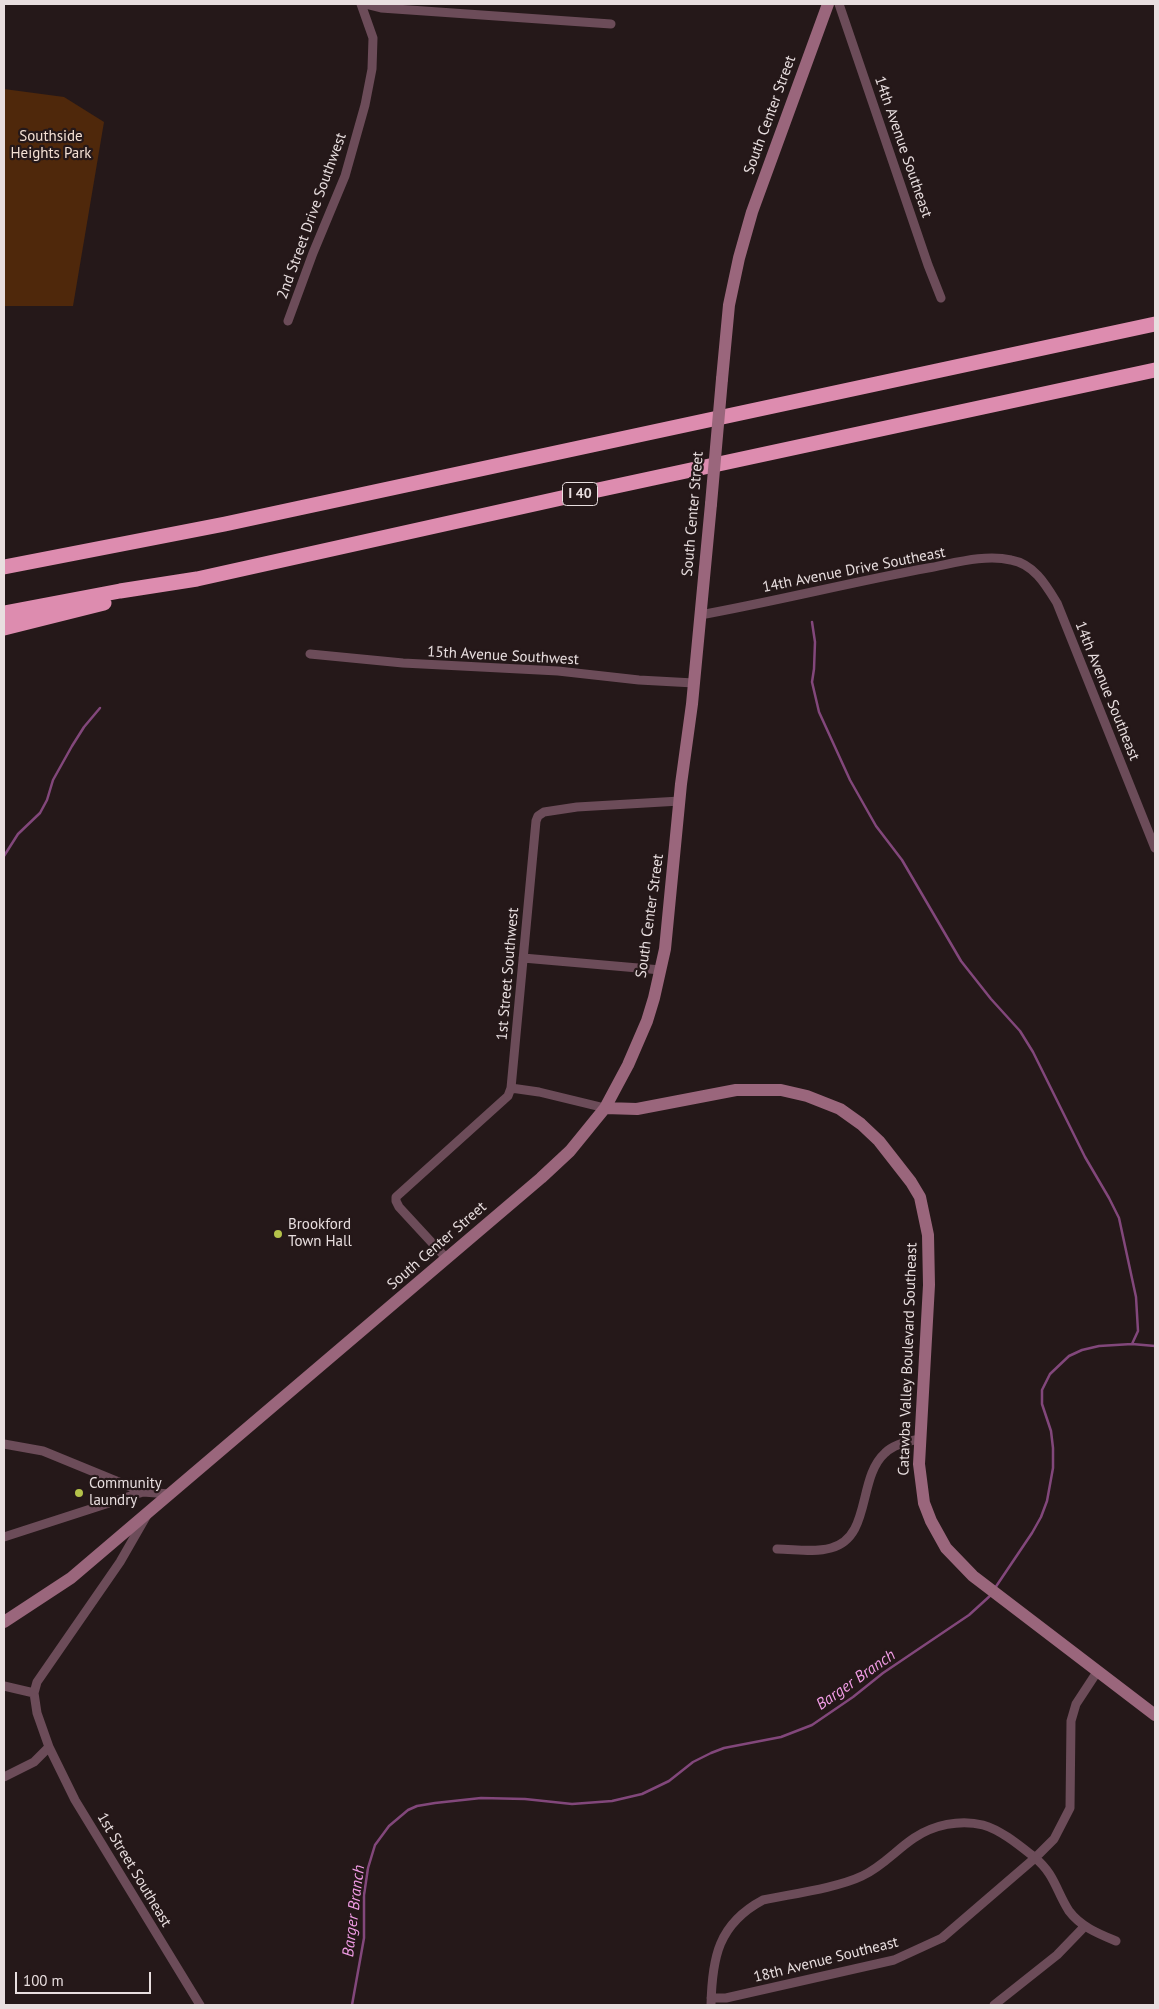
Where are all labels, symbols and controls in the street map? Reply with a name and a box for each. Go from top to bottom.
street label: South Center Street [740,53,800,177]
street label: 14th Avenue Southeast [870,74,936,220]
park label: Southside Heights Park [11,128,91,163]
street label: 2nd Street Drive Southwest [274,130,350,302]
street label: South Center Street [679,451,707,577]
road number: I 40 [562,482,598,506]
street label: 14th Avenue Drive Southeast [761,543,947,597]
street label: 14th Avenue Southeast [1071,619,1143,763]
street label: 15th Avenue Southwest [427,643,579,669]
street label: South Center Street [632,853,668,979]
street label: 1st Street Southwest [493,907,523,1041]
street label: South Center Street [384,1198,490,1294]
place label: Brookford Town Hall [288,1216,352,1251]
marker: Brookford Town Hall [272,1228,284,1240]
street label: Catawba Valley Boulevard Southeast [895,1242,921,1476]
place label: Community laundry [89,1475,162,1510]
marker: Community laundry [73,1487,85,1499]
water label: Barger Branch [813,1646,899,1714]
street label: 1st Street Southeast [93,1810,175,1930]
water label: Barger Branch [339,1864,369,1958]
street label: 18th Avenue Southeast [752,1933,900,1987]
scale bar [18,1962,154,1994]
text: 100 m [23,1971,64,1990]

